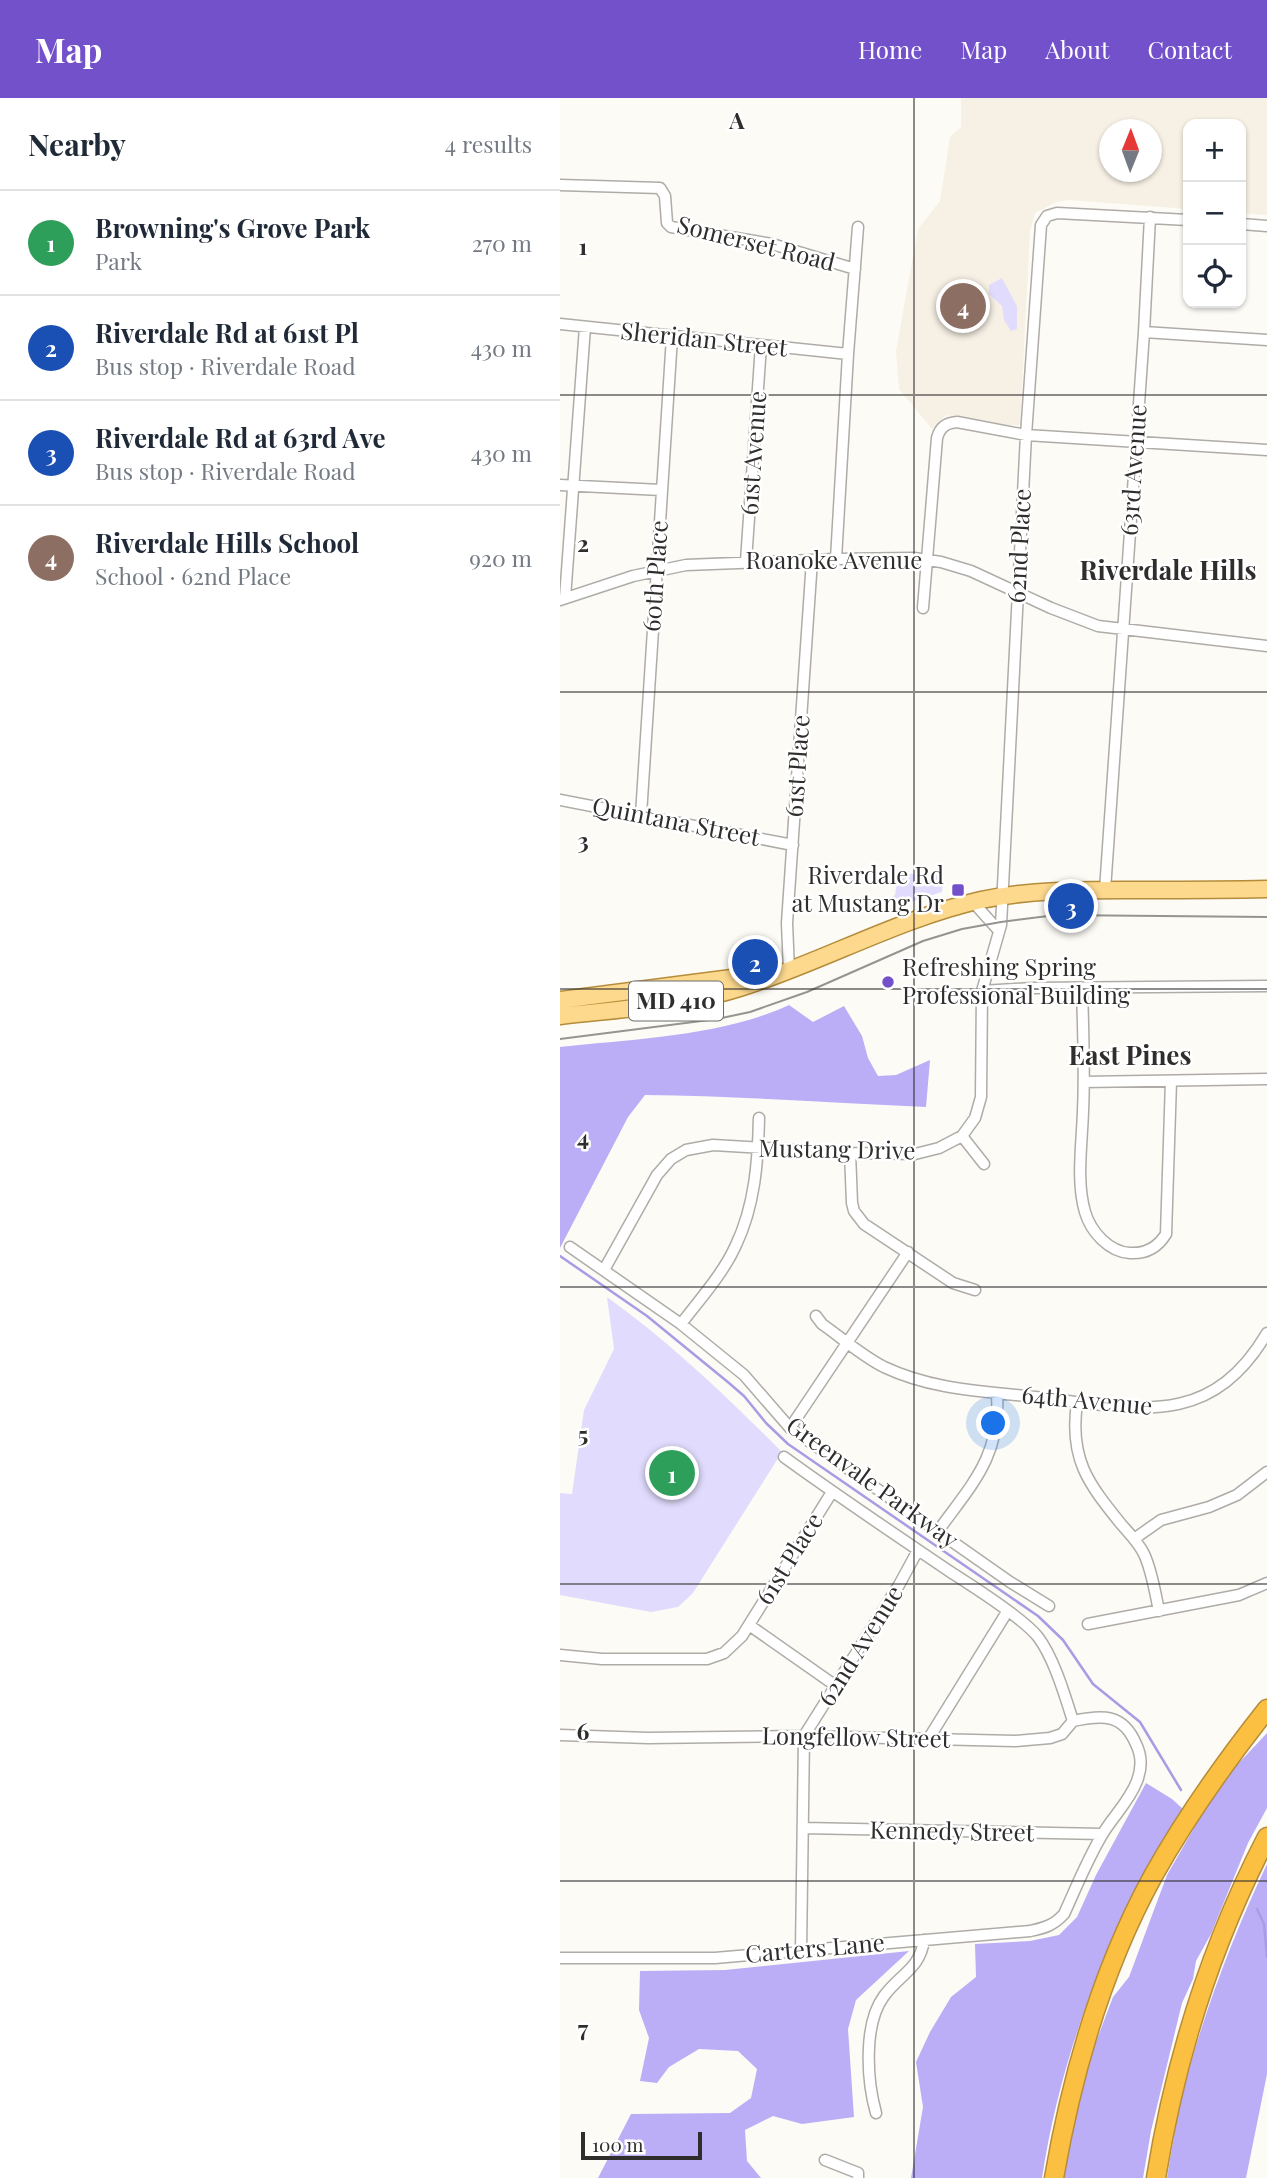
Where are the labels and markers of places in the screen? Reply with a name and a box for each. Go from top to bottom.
pin: 4 [940,280,986,332]
place label: Riverdale Rd at Mustang Dr [791,858,944,918]
pin: 3 [1048,880,1094,932]
marker: Riverdale Rd at Mustang Dr [950,882,966,898]
pin: 2 [732,936,778,988]
place label: Refreshing Spring Professional Building [902,950,1130,1010]
marker: Refreshing Spring Professional Building [880,974,896,990]
pin: 1 [649,1447,695,1499]

